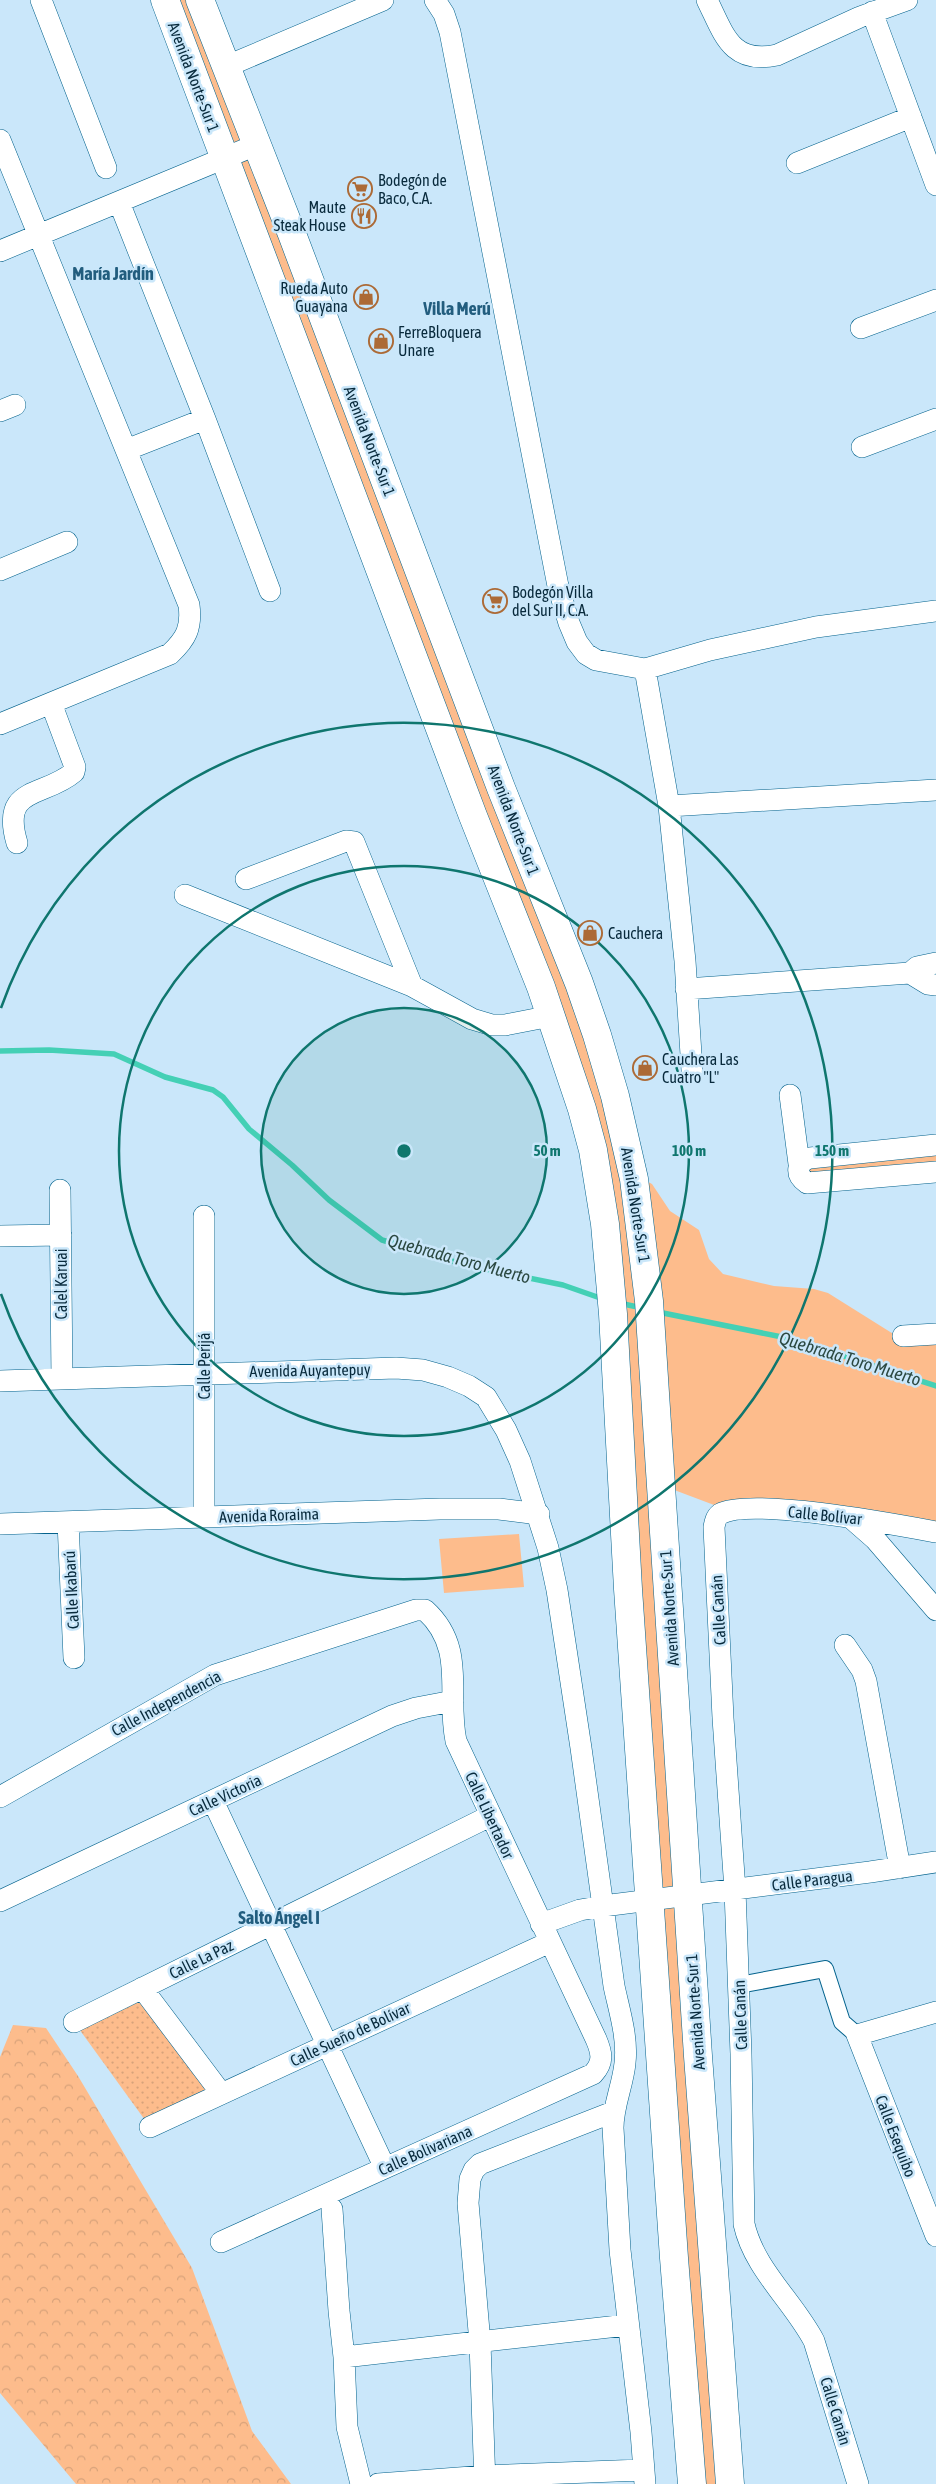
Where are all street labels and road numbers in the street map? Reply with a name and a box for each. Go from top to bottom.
street label: Avenida Norte-Sur 1 [165,19,223,135]
street label: Avenida Norte-Sur 1 [341,383,399,499]
street label: Avenida Norte-Sur 1 [485,762,543,878]
street label: Avenida Norte-Sur 1 [618,1146,654,1264]
street label: Calel Karuai [52,1249,70,1319]
street label: Calle Perijá [195,1333,214,1399]
street label: Avenida Auyantepuy [249,1360,371,1381]
street label: Calle Bolívar [787,1502,863,1528]
street label: Avenida Roraima [219,1504,319,1526]
street label: Avenida Norte-Sur 1 [656,1549,682,1667]
street label: Calle Ikabarú [60,1550,82,1630]
street label: Calle Canán [707,1575,729,1645]
street label: Calle Independencia [108,1667,224,1740]
street label: Calle Libertador [462,1769,518,1861]
street label: Calle Victoria [186,1770,264,1820]
street label: Calle Paragua [771,1866,854,1895]
street label: Calle La Paz [166,1936,236,1982]
street label: Avenida Norte-Sur 1 [682,1953,708,2071]
street label: Calle Canán [730,1980,750,2050]
street label: Calle Sueño de Bolívar [287,1998,413,2070]
street label: Calle Esequibo [871,2093,920,2180]
street label: Calle Bolivariana [375,2121,475,2179]
street label: Calle Canán [817,2375,855,2447]

